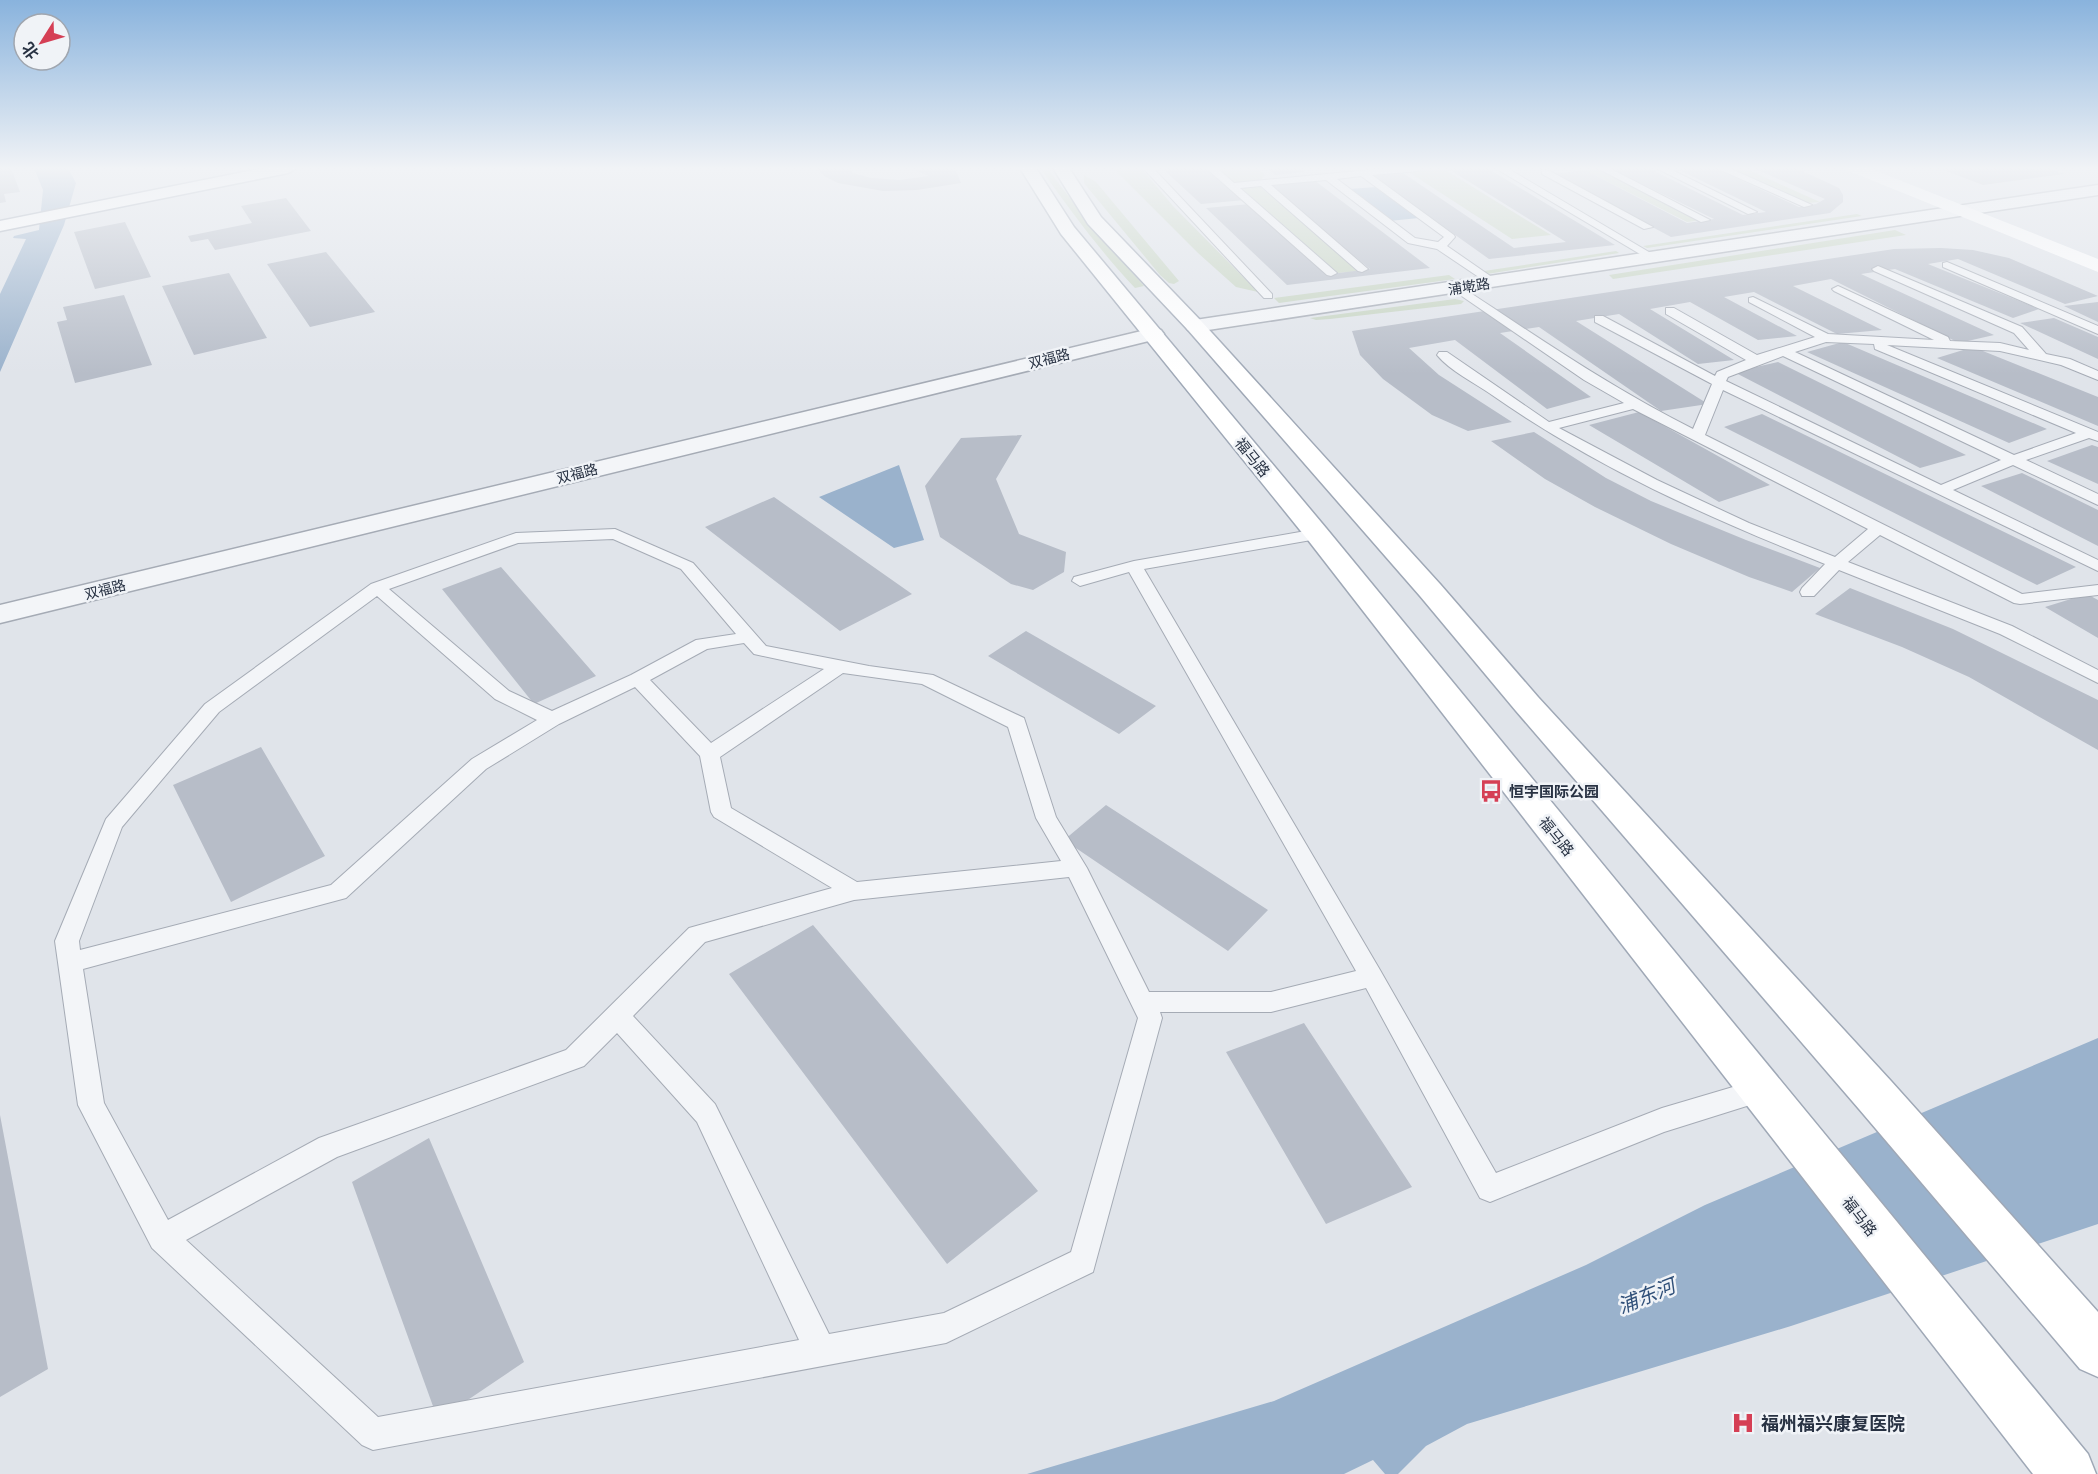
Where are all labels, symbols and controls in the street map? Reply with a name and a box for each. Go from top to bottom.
north arrow [12,12,72,72]
text: 北 [17,39,42,63]
street label: 浦墘路 [1447,274,1491,298]
street label: 双福路 [1027,345,1071,371]
street label: 福马路 [1232,434,1274,480]
street label: 双福路 [555,460,599,486]
street label: 双福路 [83,576,127,602]
bus stop icon: 恒宇国际公园 [1478,778,1504,804]
place label: 恒宇国际公园 [1509,782,1599,800]
street label: 福马路 [1536,813,1578,859]
street label: 福马路 [1839,1193,1881,1239]
water label: 浦东河 [1614,1271,1682,1317]
hospital icon: 福州福兴康复医院 [1730,1410,1756,1436]
place label: 福州福兴康复医院 [1761,1412,1905,1434]

